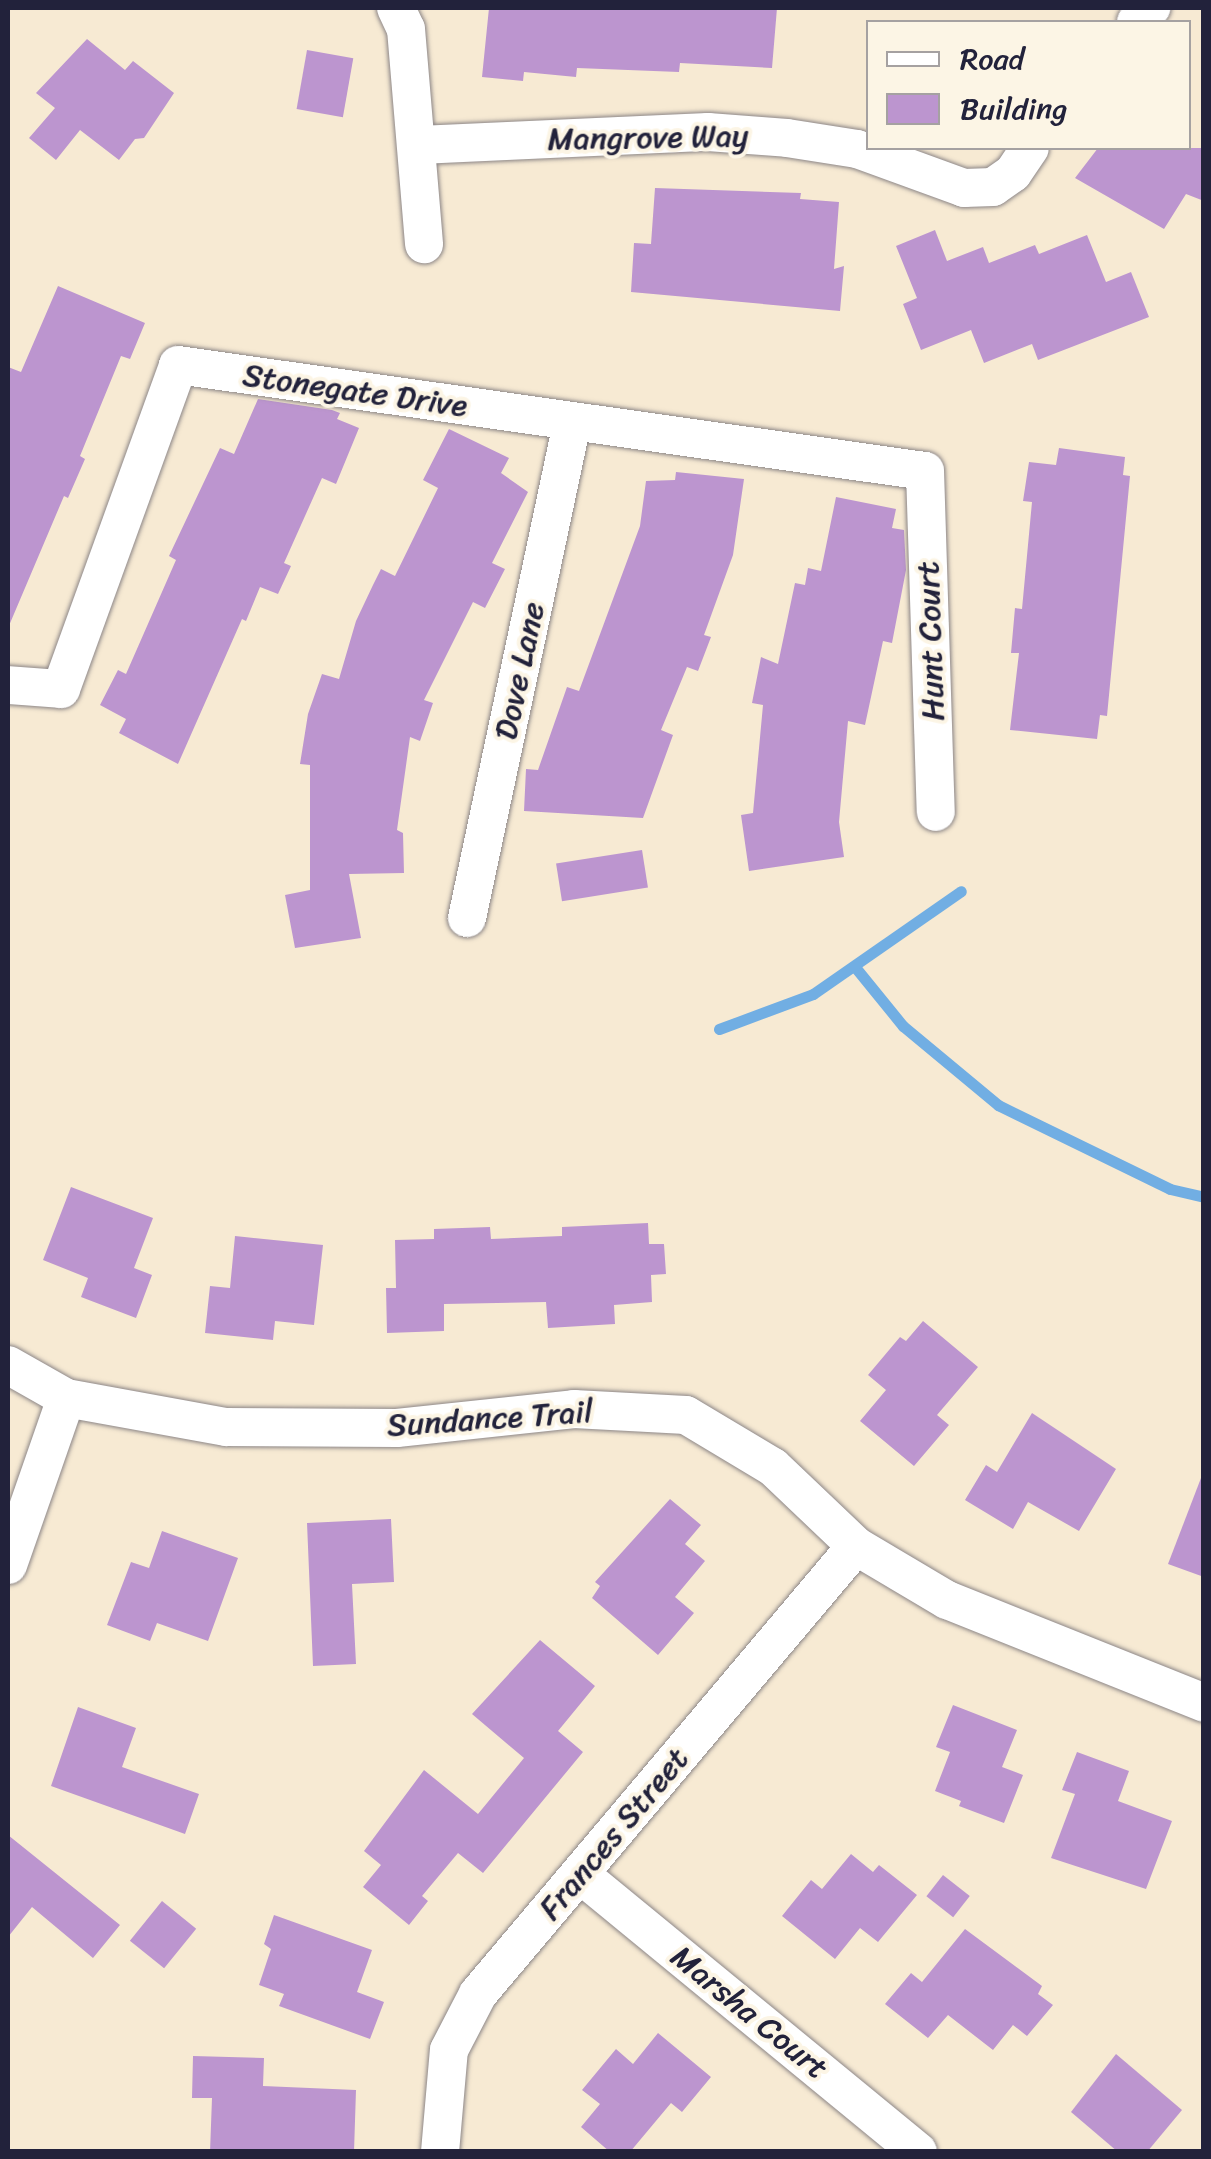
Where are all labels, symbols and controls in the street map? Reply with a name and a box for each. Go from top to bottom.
legend [866,20,1191,150]
text: Road [960,32,1024,86]
text: Building [960,82,1067,136]
street label: Mangrove Way [547,117,749,159]
street label: Stonegate Drive [240,356,470,426]
street label: Hunt Court [909,560,953,722]
street label: Dove Lane [487,599,553,743]
street label: Sundance Trail [386,1393,594,1445]
street label: Frances Street [531,1740,697,1928]
street label: Marsha Court [662,1938,836,2088]

